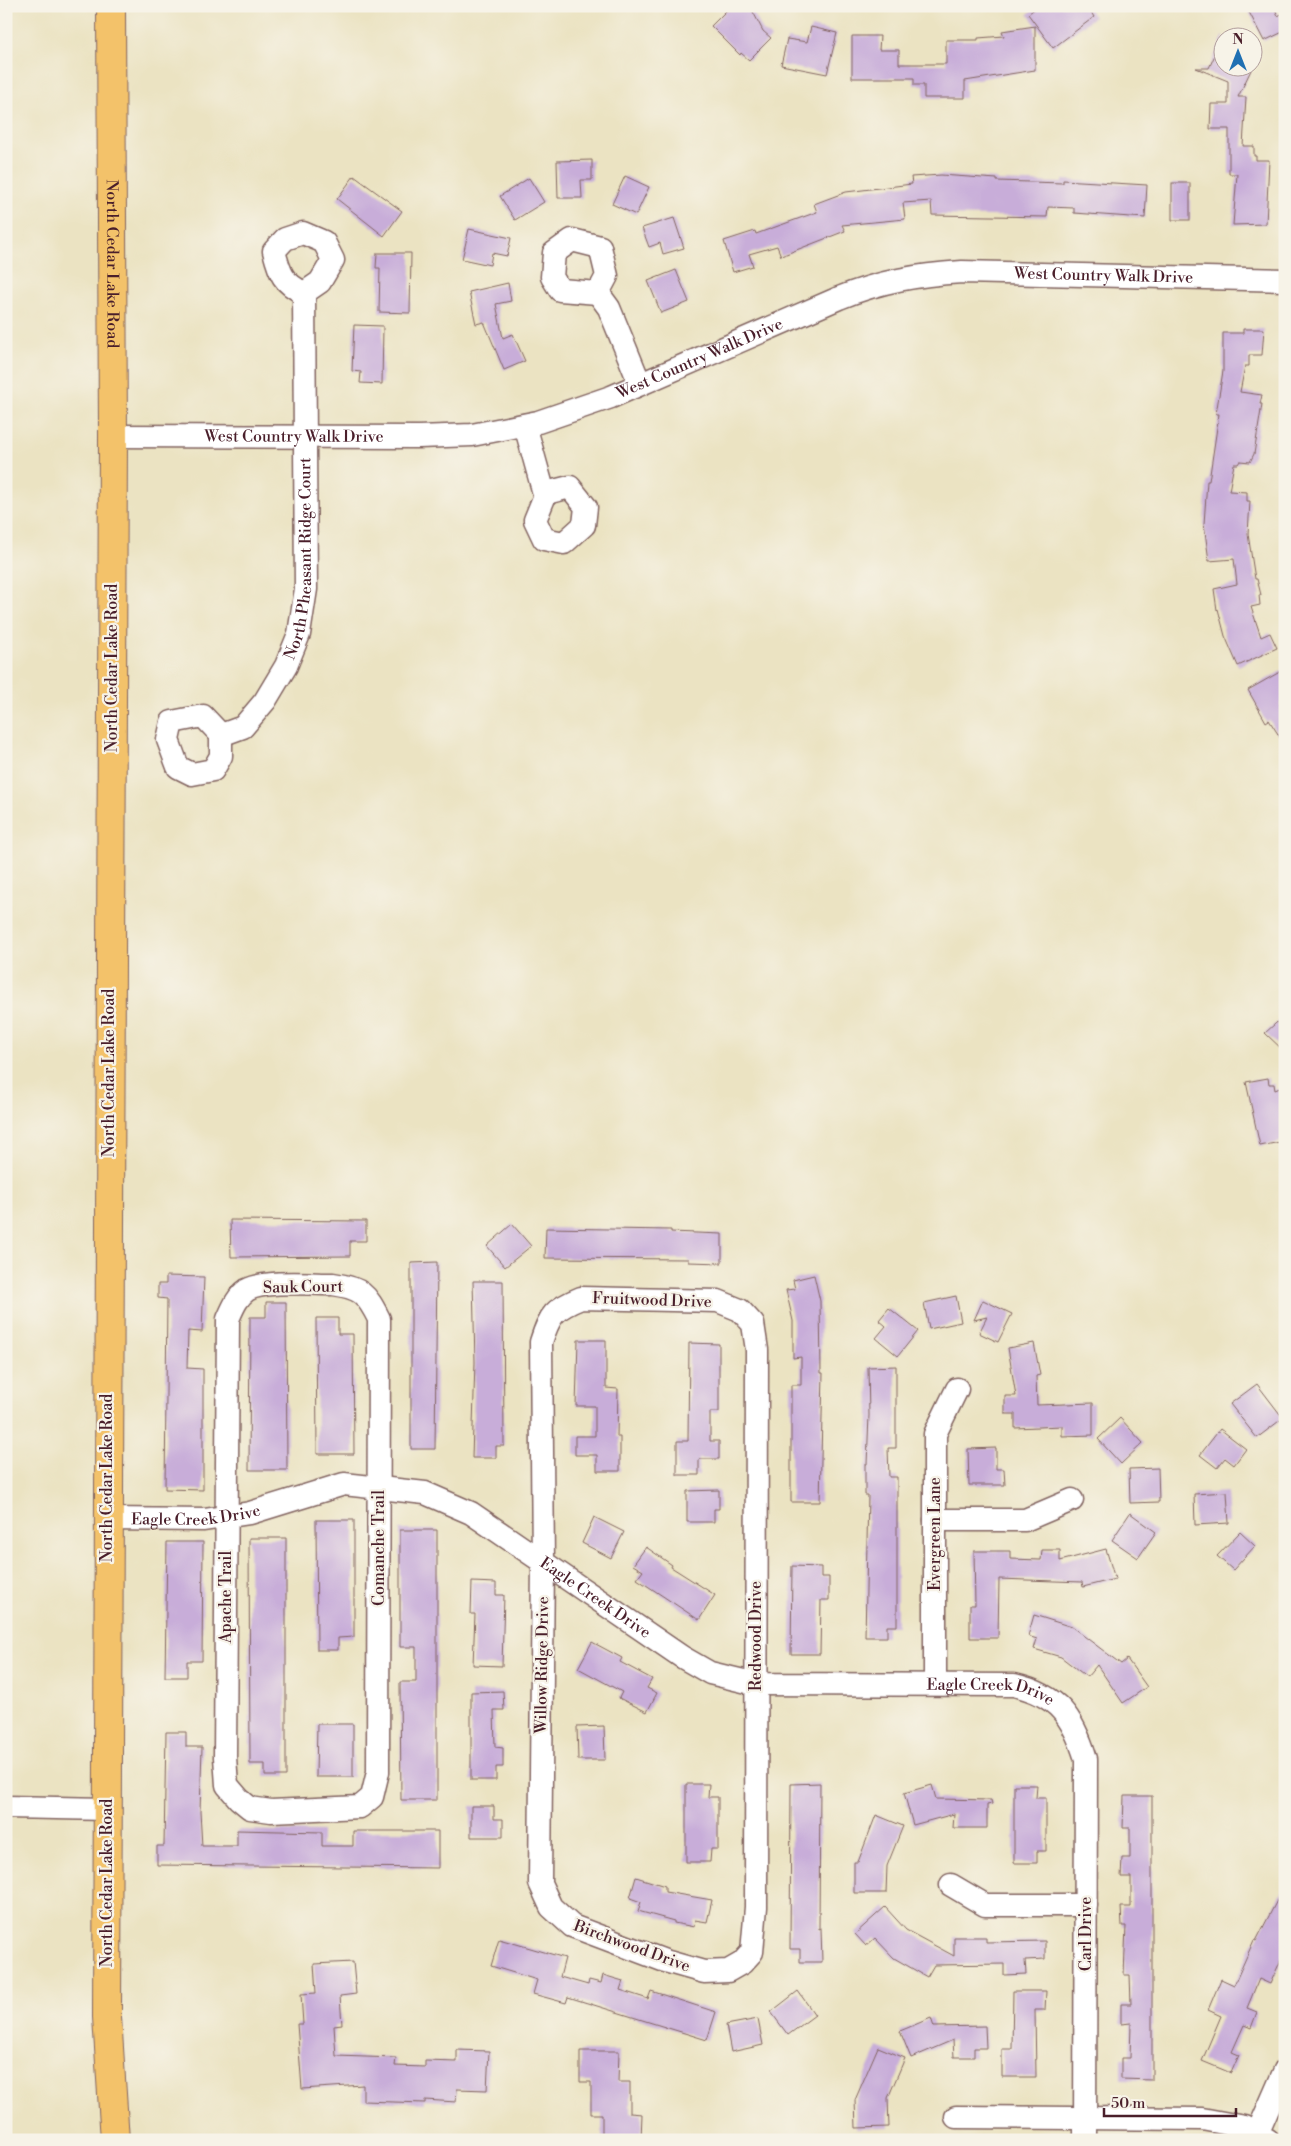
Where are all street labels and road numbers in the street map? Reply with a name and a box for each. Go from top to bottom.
street label: North Cedar Lake Road [102,180,123,348]
street label: West Country Walk Drive [1013,263,1194,288]
street label: West Country Walk Drive [612,314,786,404]
street label: West Country Walk Drive [203,426,384,447]
street label: North Pheasant Ridge Court [280,457,316,663]
street label: North Cedar Lake Road [102,584,122,752]
street label: North Cedar Lake Road [99,989,119,1157]
street label: Sauk Court [263,1276,344,1298]
street label: Fruitwood Drive [592,1288,712,1312]
street label: North Cedar Lake Road [97,1394,117,1562]
street label: Evergreen Lane [925,1477,945,1591]
street label: Comanche Trail [369,1490,389,1606]
street label: Eagle Creek Drive [131,1500,263,1530]
street label: Apache Trail [216,1550,236,1644]
street label: Eagle Creek Drive [536,1553,655,1643]
street label: Redwood Drive [746,1581,766,1691]
street label: Willow Ridge Drive [531,1596,553,1735]
street label: Eagle Creek Drive [926,1675,1058,1710]
street label: North Cedar Lake Road [97,1799,117,1967]
street label: Carl Drive [1076,1897,1096,1971]
street label: Birchwood Drive [570,1915,693,1976]

